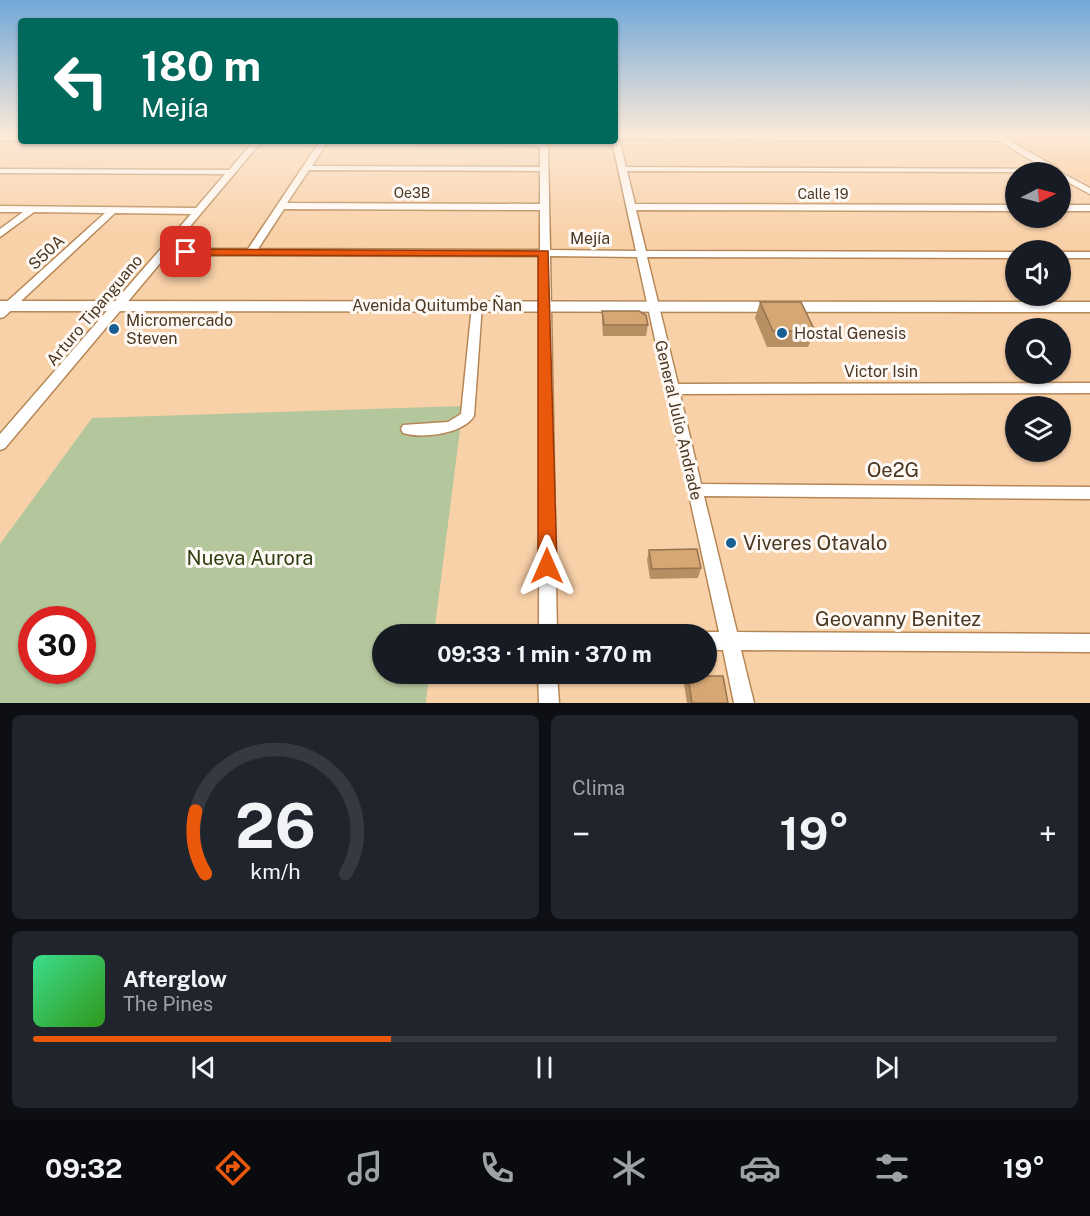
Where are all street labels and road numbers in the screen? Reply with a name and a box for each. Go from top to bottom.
street label: Oe3B [394,185,430,201]
street label: Calle 19 [798,186,849,202]
street label: Mejía [570,229,610,248]
street label: S50A [24,231,68,274]
street label: Arturo Tipanguano [42,251,146,370]
street label: Avenida Quitumbe Ñan [352,295,522,315]
street label: General Julio Andrade [651,338,706,502]
street label: Victor Isin [844,362,918,381]
street label: Oe2G [867,458,919,482]
street label: Geovanny Benitez [815,607,981,631]

